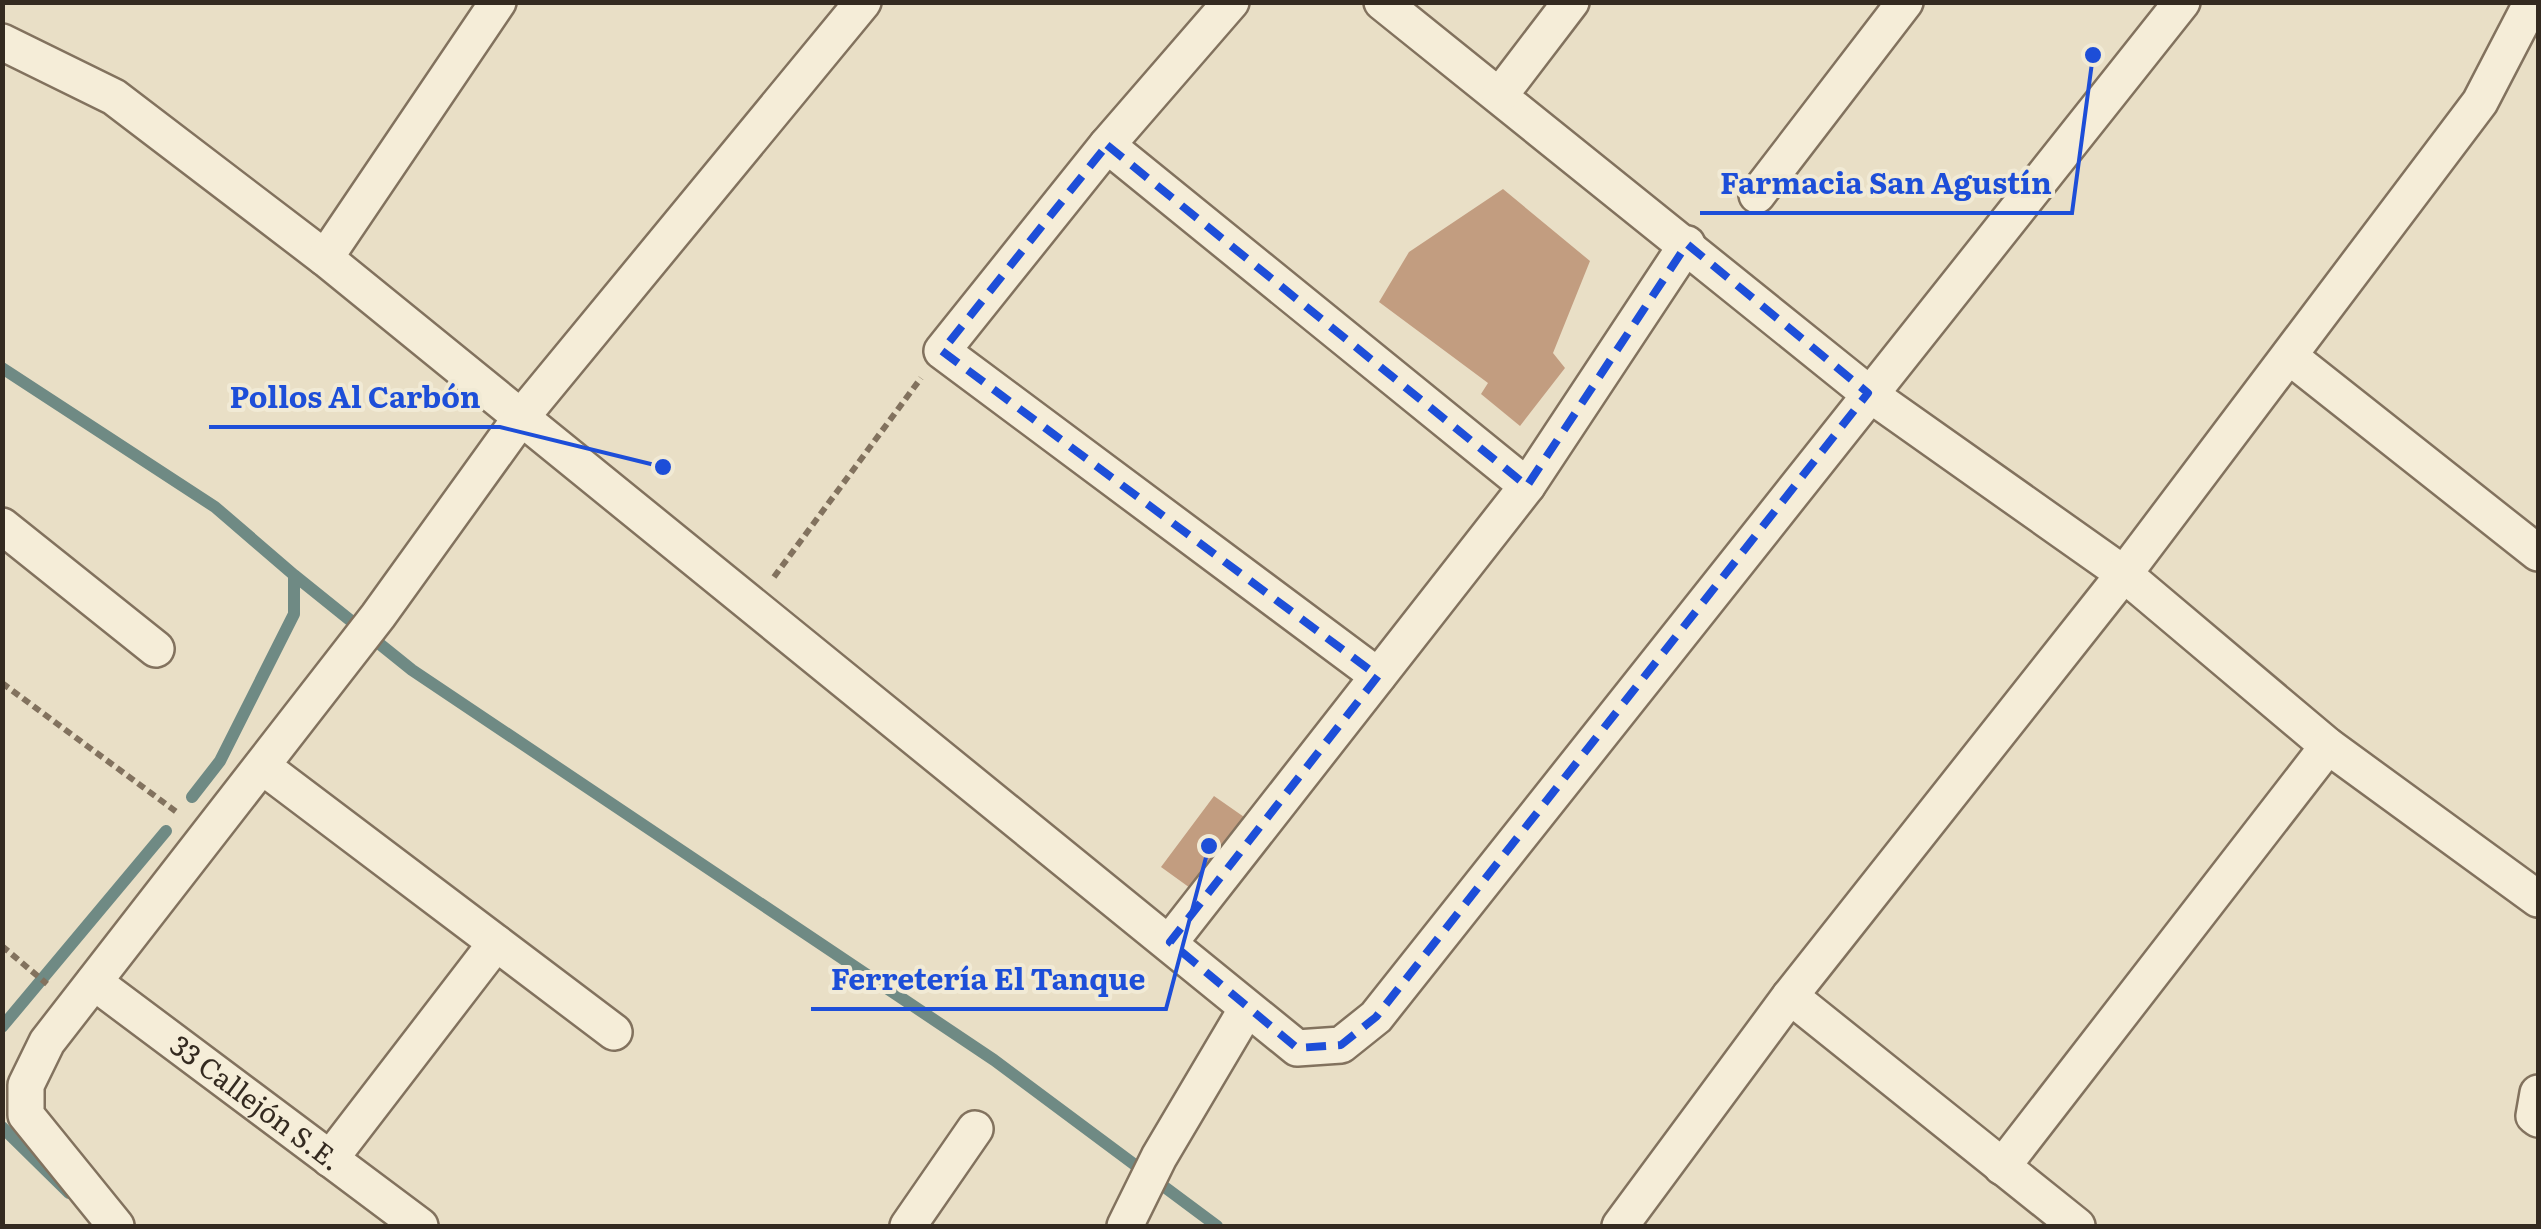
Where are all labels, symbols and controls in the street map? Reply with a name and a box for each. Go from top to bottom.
callout: Farmacia San Agustín [1700,153,2072,213]
text: Farmacia San Agustín [1720,159,2052,203]
callout: Pollos Al Carbón [209,367,500,427]
text: Pollos Al Carbón [229,373,481,417]
callout: Ferretería El Tanque [811,949,1166,1009]
text: Ferretería El Tanque [831,955,1145,999]
street label: 33 Callejón S.E. [162,1023,351,1180]

